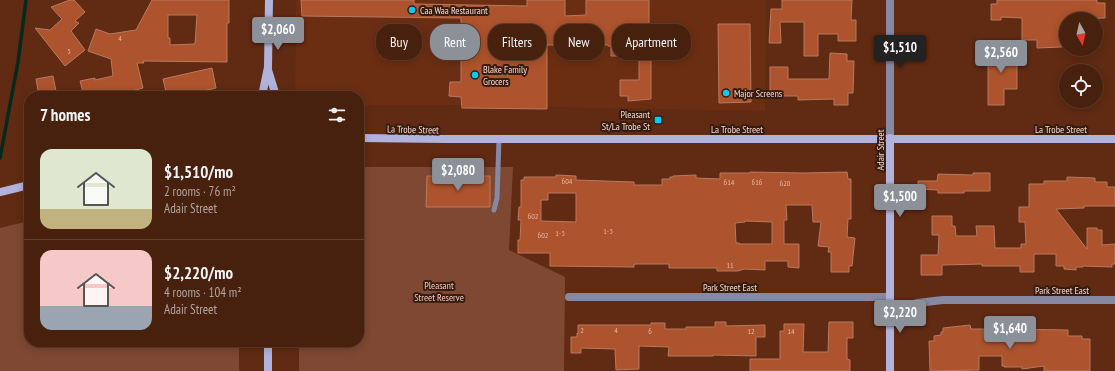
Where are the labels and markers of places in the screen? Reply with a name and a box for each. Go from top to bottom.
place label: Caa Waa Restaurant [420,4,488,17]
marker: Caa Waa Restaurant [407,5,417,15]
pin: $2,060 [245,17,311,51]
pin: $1,510 [867,35,933,69]
pin: $2,560 [968,40,1034,74]
place label: Blake Family Grocers [483,63,527,88]
marker: Blake Family Grocers [470,70,480,80]
place label: Major Screens [734,87,783,100]
marker: Major Screens [721,88,731,98]
place label: Pleasant St/La Trobe St [602,108,650,133]
marker: Pleasant St/La Trobe St [653,115,663,125]
pin: $2,080 [425,158,491,192]
pin: $1,500 [867,184,933,218]
pin: $2,220 [867,300,933,334]
pin: $1,640 [977,316,1043,350]

